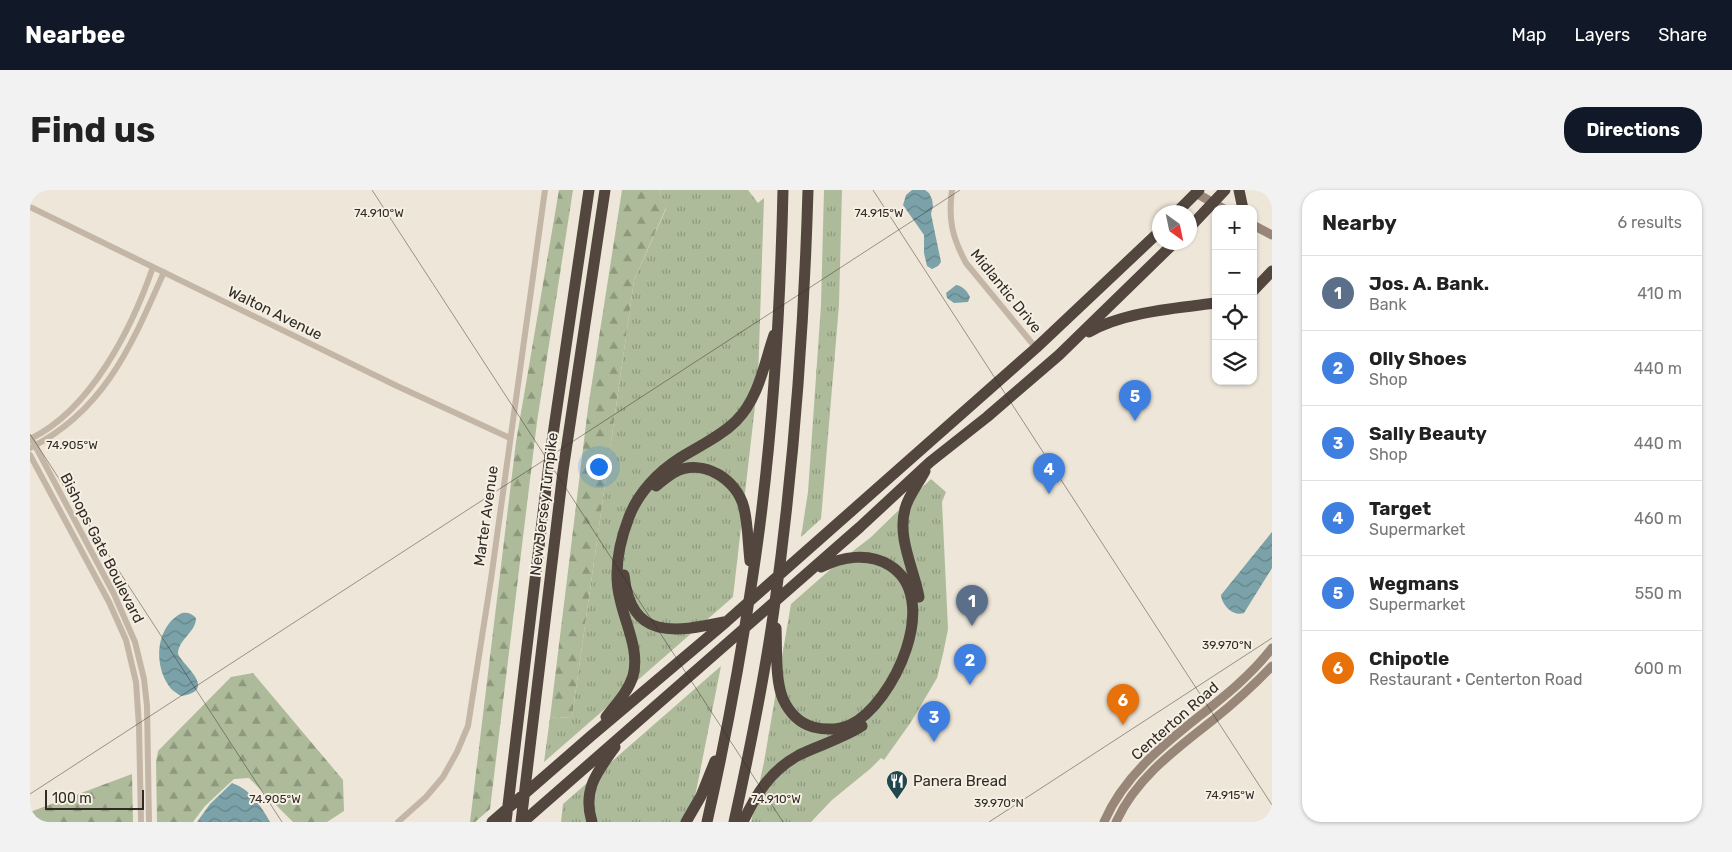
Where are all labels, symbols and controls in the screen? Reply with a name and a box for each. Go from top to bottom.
text: Nearbee [25,21,125,49]
text: Map [1512,24,1547,46]
text: Layers [1575,24,1630,46]
text: Share [1658,24,1707,46]
button: Directions [1564,107,1702,153]
text: Find us [30,109,155,151]
north arrow [1152,205,1197,250]
map controls [1212,205,1257,385]
button: + [1212,205,1257,250]
text: 74.910°W [354,206,404,220]
text: 74.915°W [854,206,904,220]
text: Nearby [1322,210,1397,235]
text: 6 results [1617,213,1682,232]
street label: Midlantic Drive [967,245,1045,337]
button: − [1212,250,1257,295]
text: Jos. A. Bank. [1369,272,1489,295]
street label: Walton Avenue [225,282,325,344]
text: 1 [1334,284,1342,303]
text: 410 m [1637,284,1682,303]
button: locate [1212,295,1257,340]
text: Bank [1369,295,1406,314]
button: layers [1212,340,1257,385]
text: Olly Shoes [1369,347,1467,370]
text: 2 [1333,359,1343,378]
text: 440 m [1634,359,1682,378]
text: Shop [1369,370,1407,389]
pin: 5 [1119,380,1151,421]
text: Sally Beauty [1369,422,1487,445]
street label: New Jersey Turnpike [526,431,562,577]
text: 3 [1333,434,1343,453]
text: 440 m [1634,434,1682,453]
text: 74.905°W [46,438,98,452]
text: Shop [1369,445,1407,464]
pin: 4 [1033,453,1065,494]
your location [586,454,612,480]
street label: Marter Avenue [470,465,502,567]
street label: Bishops Gate Boulevard [56,470,148,626]
text: Target [1369,497,1431,520]
text: 4 [1333,509,1343,528]
text: 460 m [1634,509,1682,528]
text: Supermarket [1369,520,1465,539]
text: Wegmans [1369,572,1459,595]
text: 5 [1333,584,1343,603]
text: 550 m [1635,584,1682,603]
pin: 1 [956,585,988,626]
text: Supermarket [1369,595,1465,614]
text: 39.970°N [1202,638,1252,652]
pin: 2 [954,644,986,685]
text: Chipotle [1369,647,1449,670]
text: 6 [1333,659,1343,678]
text: 600 m [1634,659,1682,678]
text: Restaurant · Centerton Road [1369,670,1582,689]
street label: Centerton Road [1128,678,1222,764]
pin: 6 [1107,684,1139,725]
pin: 3 [918,701,950,742]
restaurant icon: Panera Bread [885,769,909,800]
place label: Panera Bread [913,772,1007,790]
scale bar [45,787,144,810]
text: 74.915°W [1205,788,1255,802]
text: 100 m [52,790,92,807]
text: 74.905°W [249,792,301,806]
text: 74.910°W [751,792,801,806]
text: 39.970°N [974,796,1024,810]

